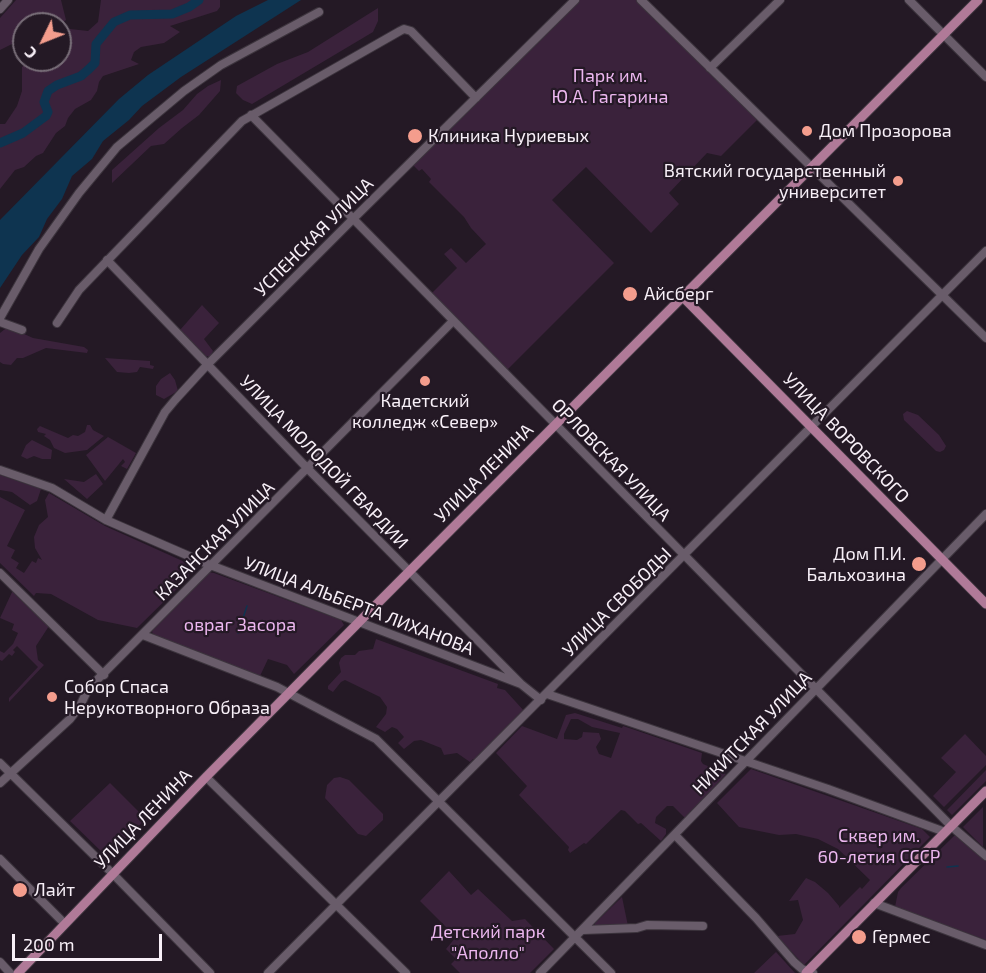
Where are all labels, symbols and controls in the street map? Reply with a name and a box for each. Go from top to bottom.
north arrow [12,12,72,72]
text: С [20,43,40,63]
park label: Парк им. Ю.А. Гагарина [552,65,668,107]
place label: Дом Прозорова [819,120,952,142]
marker: Дом Прозорова [800,124,814,138]
place label: Клиника Нуриевых [428,125,589,147]
marker: Клиника Нуриевых [406,127,424,145]
place label: Вятский государственный университет [664,160,886,202]
street label: УСПЕНСКАЯ УЛИЦА [250,173,378,301]
marker: Вятский государственный университет [891,174,905,188]
place label: Айсберг [644,283,713,305]
marker: Айсберг [621,285,639,303]
street label: УЛИЦА ВОРОВСКОГО [778,369,914,507]
street label: УЛИЦА МОЛОДОЙ ГВАРДИИ [235,371,413,553]
marker: Кадетский колледж «Север» [418,374,432,388]
place label: Кадетский колледж «Север» [352,390,498,432]
street label: ОРЛОВСКАЯ УЛИЦА [547,394,675,526]
street label: УЛИЦА ЛЕНИНА [430,419,538,527]
street label: КАЗАНСКАЯ УЛИЦА [151,477,279,605]
street label: УЛИЦА СВОБОДЫ [558,543,676,661]
place label: Дом П.И. Бальхозина [806,543,906,586]
street label: УЛИЦА АЛЬБЕРТА ЛИХАНОВА [241,552,477,660]
marker: Дом П.И. Бальхозина [910,555,928,573]
park label: овраг Засора [184,614,296,636]
street label: НИКИТСКАЯ УЛИЦА [688,667,816,799]
place label: Собор Спаса Нерукотворного Образа [64,676,270,718]
marker: Собор Спаса Нерукотворного Образа [45,690,59,704]
street label: УЛИЦА ЛЕНИНА [90,765,196,873]
park label: Сквер им. 60-летия СССР [818,825,940,868]
place label: Лайт [34,879,75,901]
marker: Лайт [11,881,29,899]
park label: Детский парк "Аполло" [431,921,545,964]
scale bar [15,922,165,960]
place label: Гермес [872,926,931,948]
marker: Гермес [850,928,868,946]
text: 200 m [23,933,75,955]

